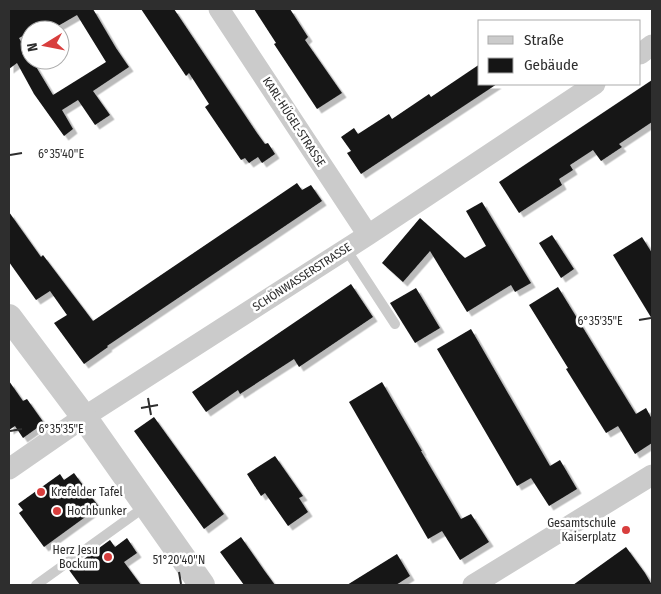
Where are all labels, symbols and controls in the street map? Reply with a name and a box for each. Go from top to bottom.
north arrow [20,20,70,70]
legend [478,20,641,85]
text: Straße [524,31,564,49]
text: N [24,42,42,53]
text: Gebäude [524,56,579,74]
street label: KARL-HÜGEL-STRASSE [260,73,330,170]
text: 6°35'40"E [38,147,84,161]
street label: SCHÖNWASSERSTRASSE [249,238,354,314]
text: 6°35'35"E [577,314,623,328]
text: 6°35'35"E [38,422,84,436]
place label: Krefelder Tafel [51,485,123,499]
marker: Krefelder Tafel [35,486,47,498]
place label: Hochbunker [67,504,127,518]
marker: Hochbunker [51,505,63,517]
place label: Gesamtschule Kaiserplatz [547,516,616,544]
marker: Gesamtschule Kaiserplatz [620,524,632,536]
place label: Herz Jesu Bockum [53,543,98,571]
marker: Herz Jesu Bockum [102,551,114,563]
text: 51°20'40"N [153,553,205,567]

